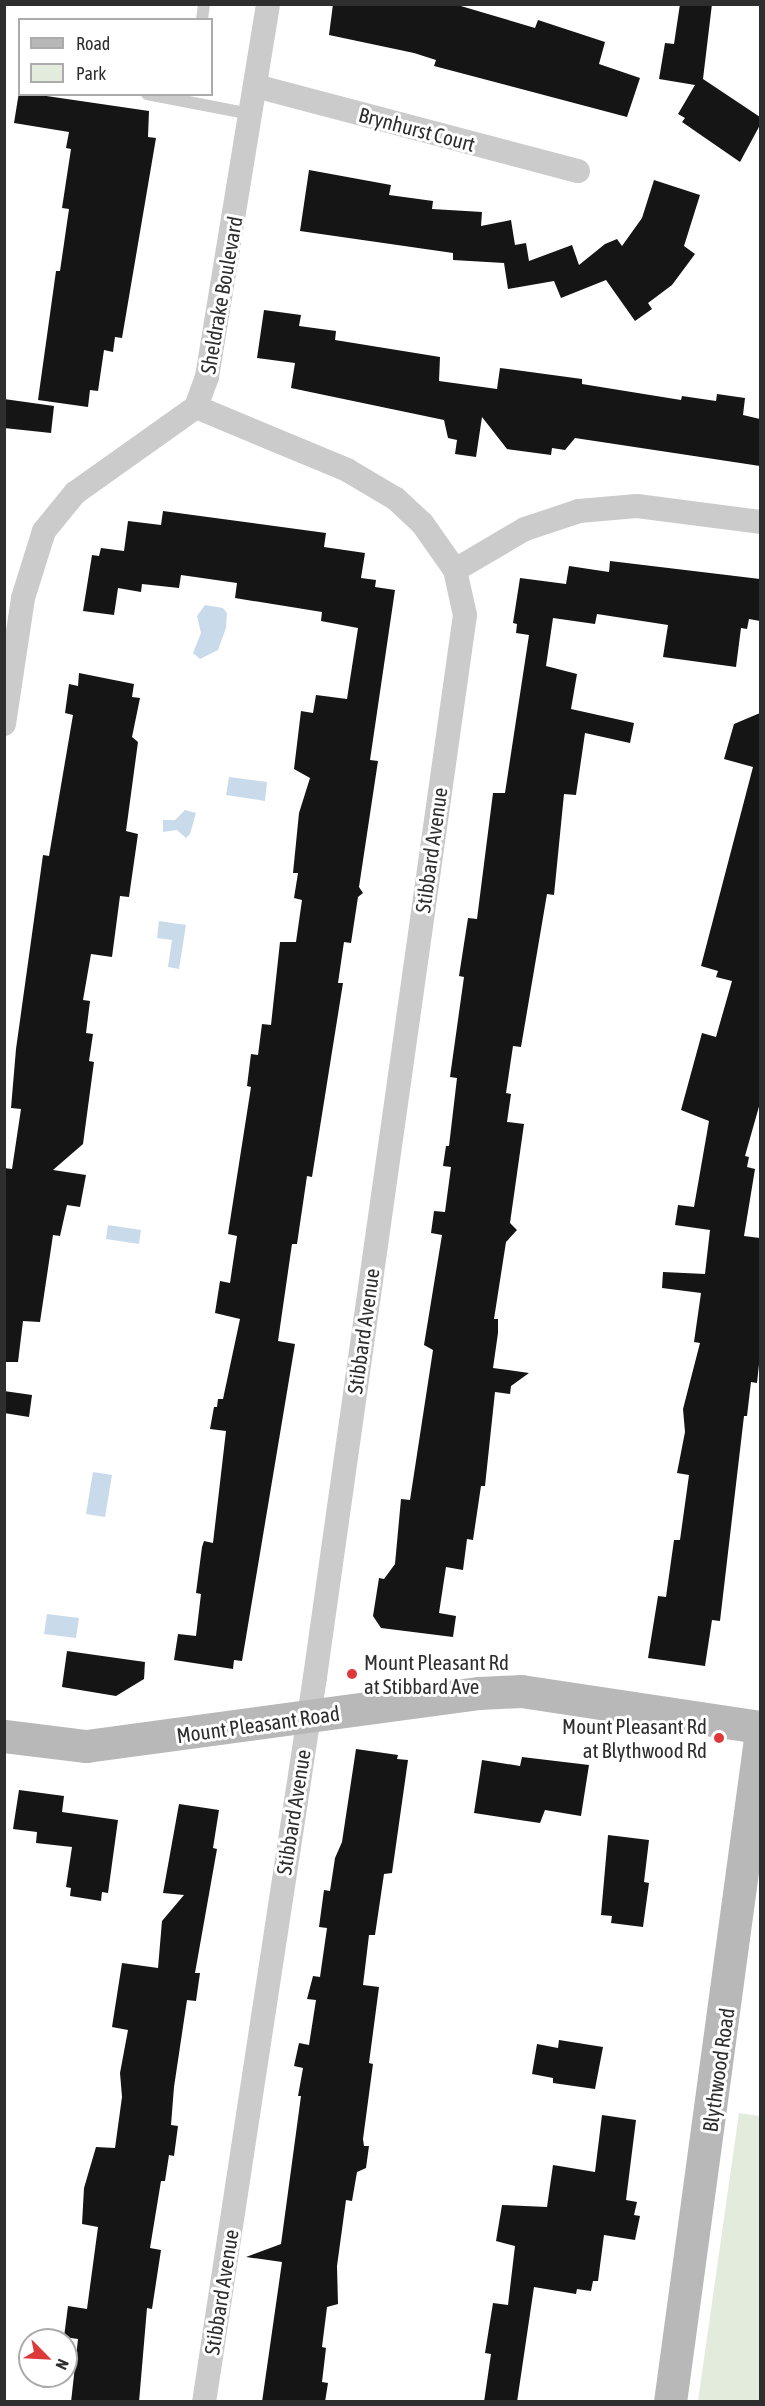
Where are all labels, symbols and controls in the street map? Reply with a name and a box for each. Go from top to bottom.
legend [18,18,213,96]
text: Road [76,33,110,54]
text: Park [76,63,106,84]
street label: Brynhurst Court [356,101,478,157]
street label: Sheldrake Boulevard [195,214,247,376]
street label: Stibbard Avenue [410,786,452,914]
street label: Stibbard Avenue [342,1267,384,1395]
place label: Mount Pleasant Rd at Stibbard Ave [364,1649,509,1699]
marker: Mount Pleasant Rd at Stibbard Ave [345,1667,359,1681]
street label: Mount Pleasant Road [175,1700,341,1748]
place label: Mount Pleasant Rd at Blythwood Rd [562,1713,707,1763]
marker: Mount Pleasant Rd at Blythwood Rd [712,1731,726,1745]
street label: Stibbard Avenue [271,1748,315,1876]
street label: Blythwood Road [697,2006,739,2134]
street label: Stibbard Avenue [199,2228,243,2356]
north arrow [18,2328,78,2388]
text: N [52,2357,73,2372]

